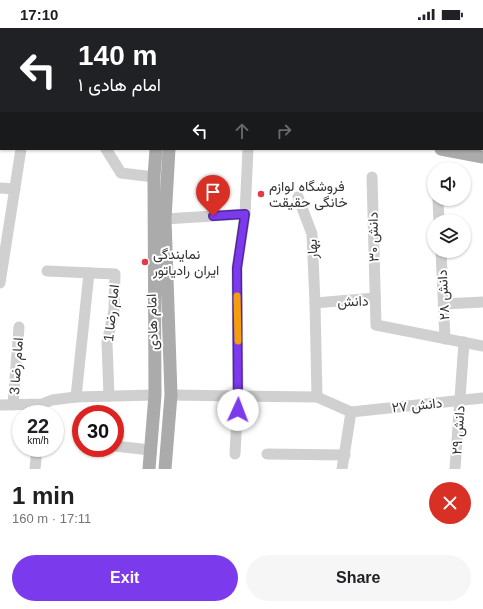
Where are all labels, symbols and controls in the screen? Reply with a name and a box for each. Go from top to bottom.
text: 17:10 [20,6,58,23]
text: 140 m [78,40,157,71]
icon: left [12,44,64,96]
text: امام هادی ١ [78,75,161,95]
icon: left [189,120,211,142]
icon: ahead [231,120,253,142]
icon: right [273,120,295,142]
map controls [427,162,471,258]
button: sound [427,162,471,206]
pin [196,175,230,216]
place label: فروشگاه لوازم خانگی حقیقت [269,178,348,211]
icon: arrive [202,181,224,203]
marker: فروشگاه لوازم خانگی حقیقت [256,189,266,199]
street label: دانش ۳۰ [365,211,382,262]
button: layers [427,214,471,258]
street label: بهار [303,239,322,260]
place label: نمایندگی ایران رادیاتور [152,246,219,279]
marker: نمایندگی ایران رادیاتور [140,257,150,267]
street label: دانش ۲۸ [434,269,453,321]
street label: امام رضا 1 [100,284,123,342]
street label: دانش [337,292,369,311]
street label: امام هادی [143,293,162,351]
street label: امام رضا 3 [6,337,27,395]
position arrow [217,389,259,431]
street label: دانش ۲۷ [391,394,443,417]
speed limit sign: 30 [72,405,124,457]
street label: دانش ٢٩ [448,405,469,455]
text: 22 [27,415,49,437]
text: km/h [27,435,49,446]
text: 1 min [12,482,75,509]
button: close [429,482,471,524]
text: 160 m · 17:11 [12,511,91,526]
button: Exit [12,555,238,601]
button: Share [246,555,471,601]

